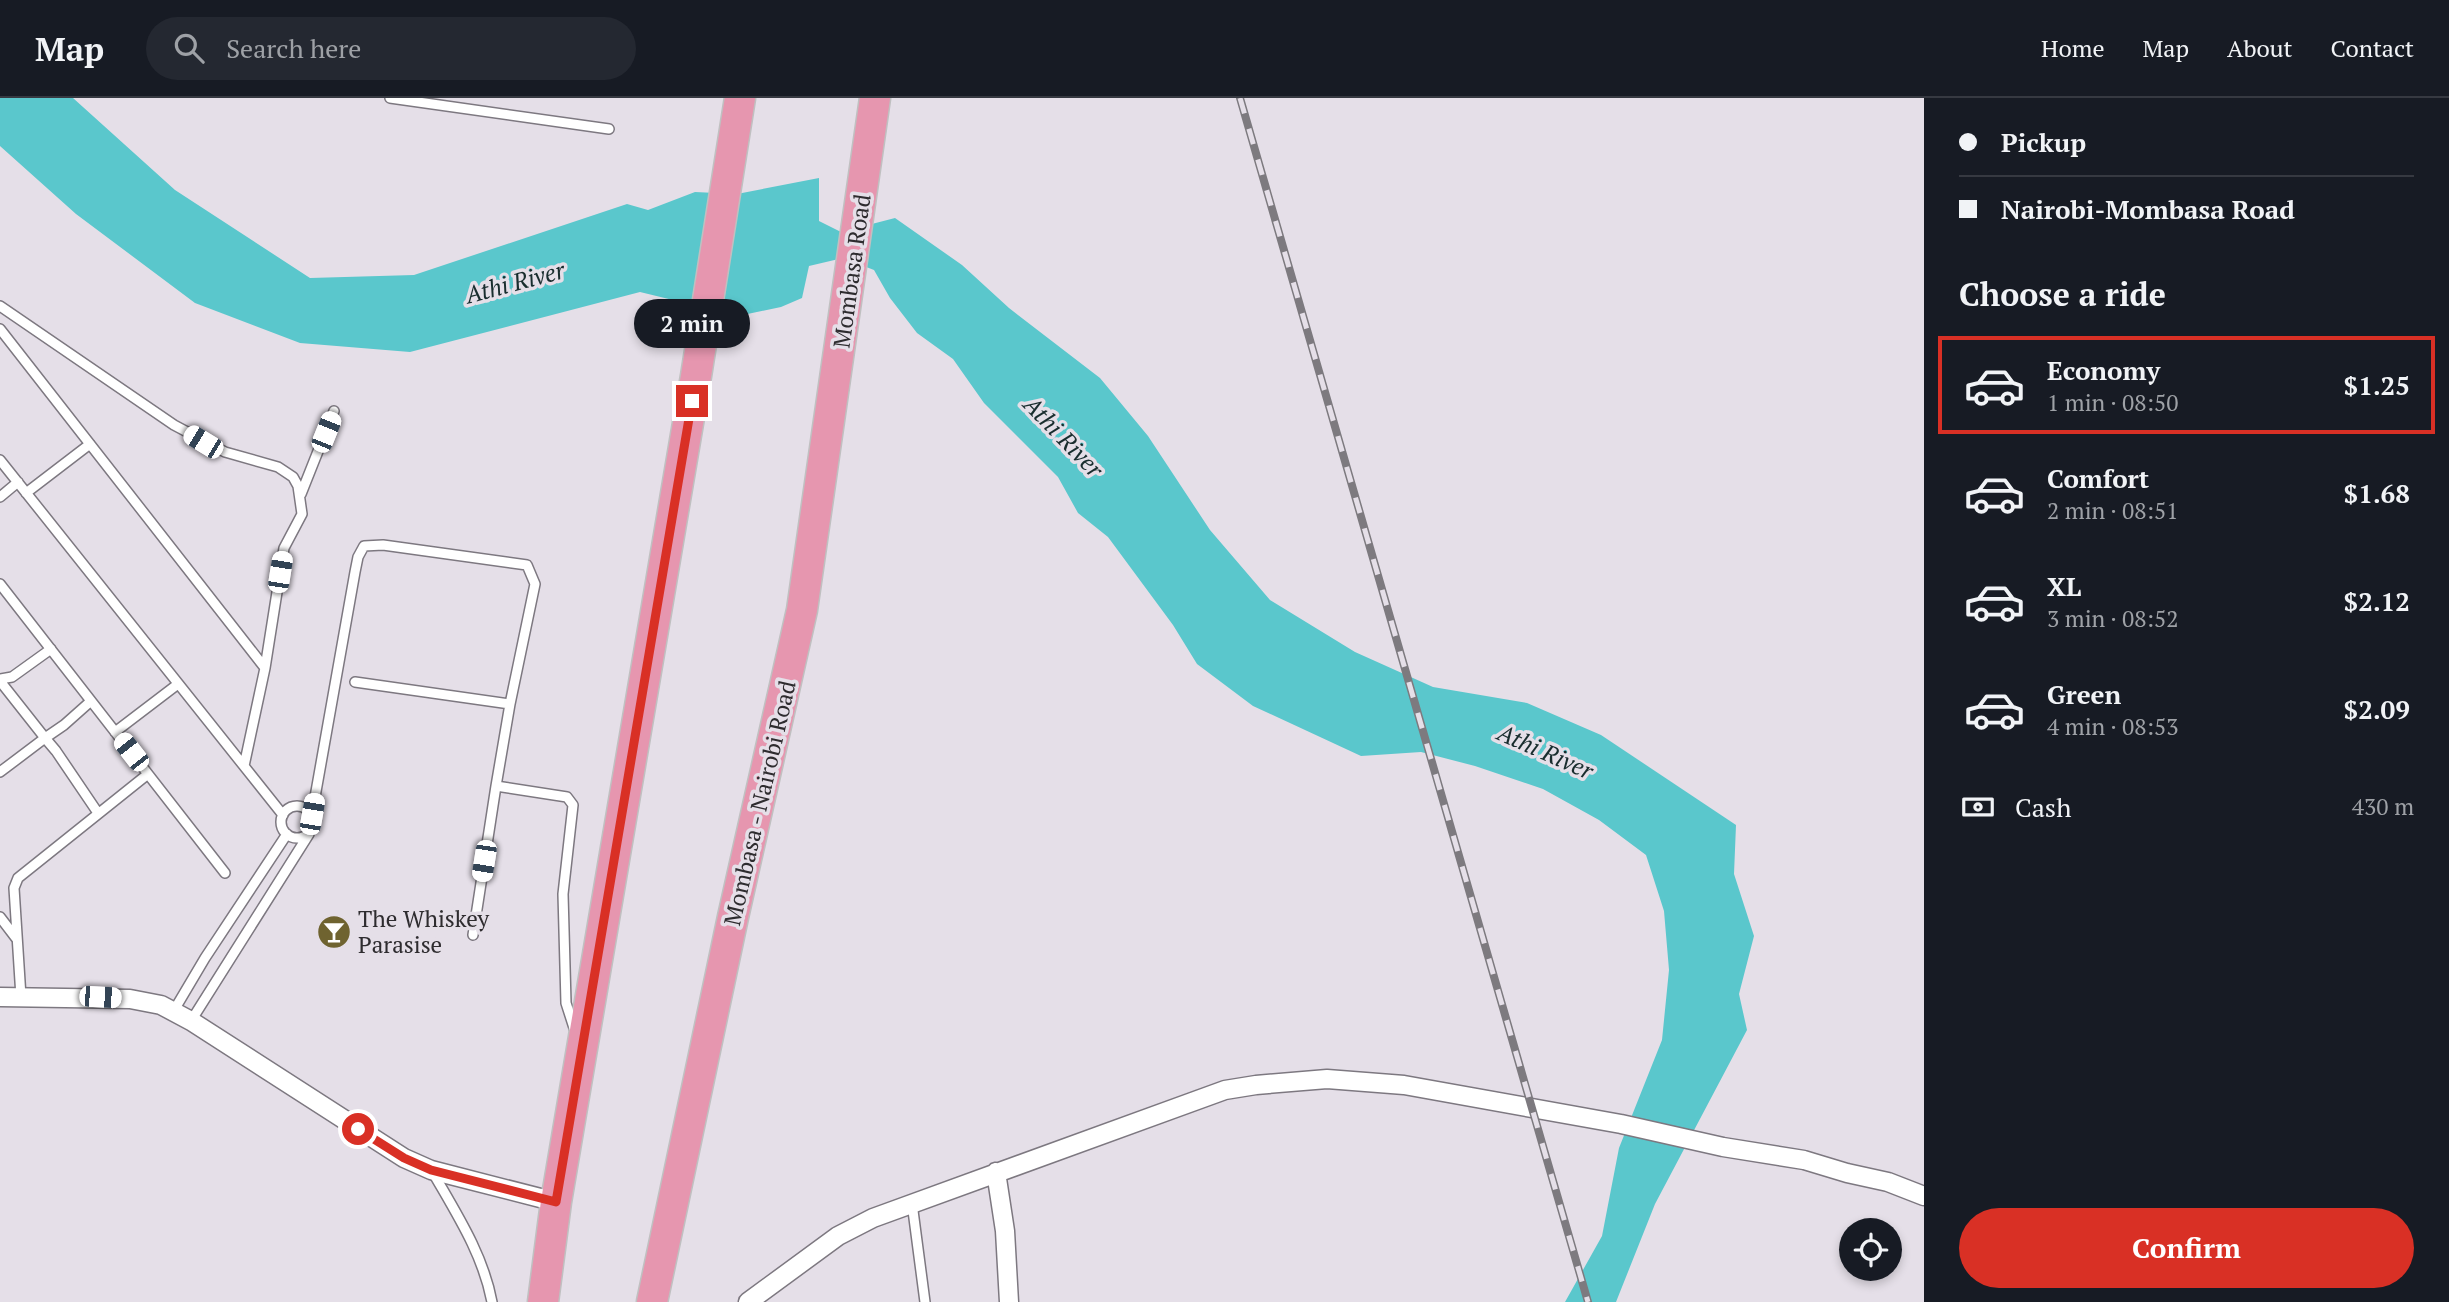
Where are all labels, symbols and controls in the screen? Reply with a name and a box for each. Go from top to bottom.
search box [146,17,636,80]
text: Map [35,27,104,70]
icon: search [170,29,208,67]
text: Search here [226,31,361,65]
text: Home [2041,32,2105,64]
text: Map [2143,32,2189,64]
text: About [2227,32,2293,64]
text: Contact [2331,32,2414,64]
text: Pickup [2001,125,2086,159]
street label: Mombasa Road [825,192,878,350]
text: Nairobi-Mombasa Road [2001,192,2295,226]
water label: Athi River [460,253,570,311]
text: Choose a ride [1959,273,2166,315]
callout: 2 min [634,300,750,348]
text: 2 min [661,308,723,339]
text: Economy [2047,353,2160,387]
icon: car [1963,354,2026,417]
text: $1.25 [2344,368,2410,402]
route end [676,385,708,417]
water label: Athi River [1016,387,1112,485]
text: 1 min · 08:50 [2047,387,2179,418]
car [309,409,344,455]
car [180,422,227,462]
text: Comfort [2047,461,2149,495]
icon: car [1963,462,2026,525]
text: $1.68 [2344,476,2410,510]
text: 2 min · 08:51 [2047,495,2179,526]
car [267,550,294,594]
text: XL [2047,569,2081,603]
icon: car [1963,570,2026,633]
text: $2.12 [2344,584,2410,618]
text: 3 min · 08:52 [2047,603,2179,634]
street label: Mombasa - Nairobi Road [716,677,803,928]
text: Green [2047,677,2121,711]
icon: car [1963,678,2026,741]
text: $2.09 [2344,692,2410,726]
text: 4 min · 08:53 [2047,711,2179,742]
water label: Athi River [1491,715,1600,787]
car [110,729,153,775]
icon: cash [1959,788,1997,826]
text: Cash [2015,790,2071,824]
car [299,791,326,837]
text: 430 m [2352,791,2414,822]
car [471,839,498,883]
place label: The Whiskey Parasise [358,903,490,960]
bar icon: The Whiskey Parasise [315,913,353,951]
car [79,985,122,1009]
route start [342,1113,374,1145]
button: Confirm [1959,1208,2414,1288]
map controls [1839,1218,1902,1281]
button: locate [1839,1218,1902,1281]

